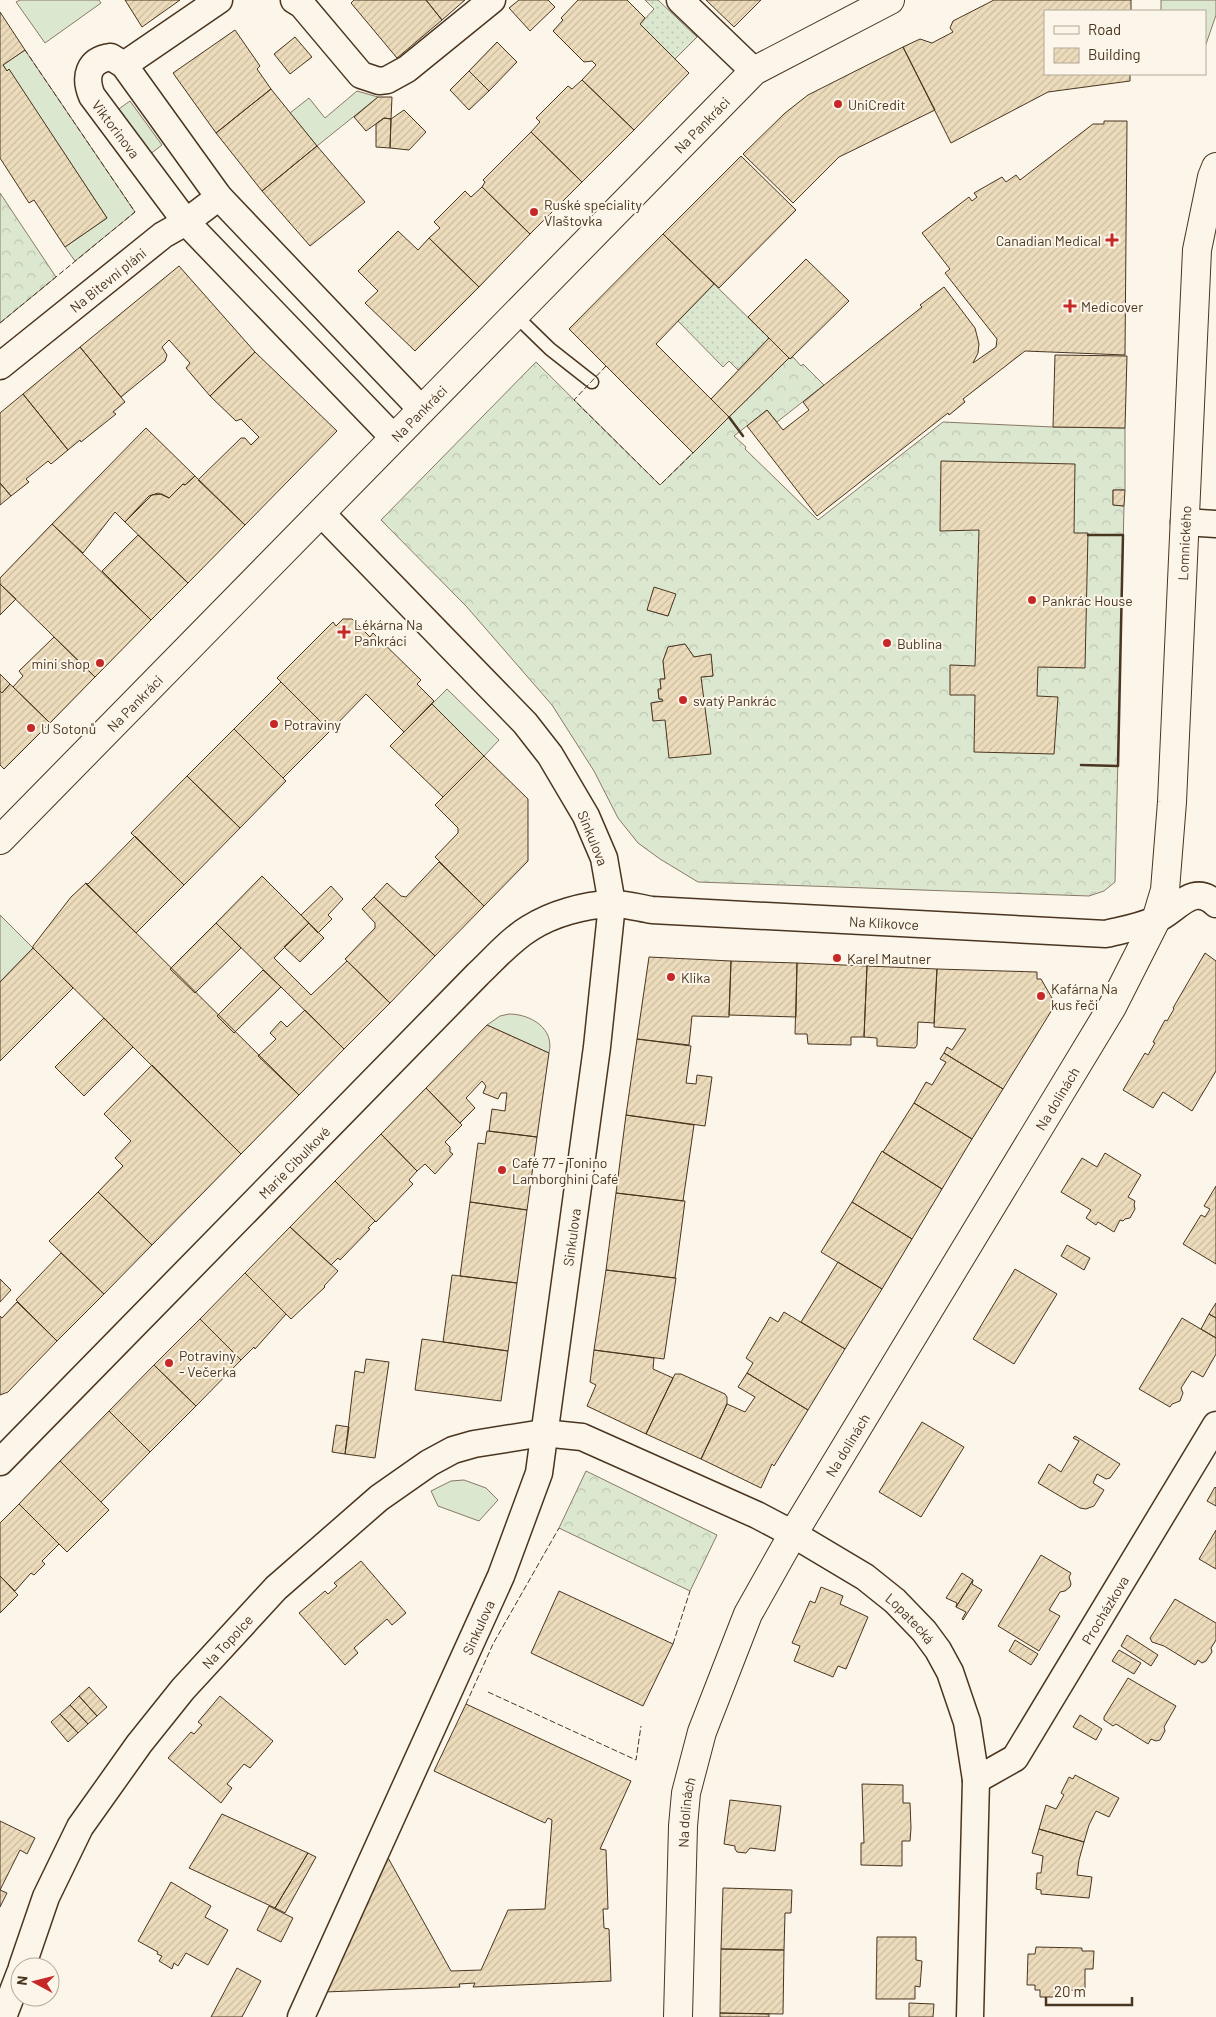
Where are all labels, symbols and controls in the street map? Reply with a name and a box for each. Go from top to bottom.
legend [1044,10,1206,75]
text: Road [1088,20,1121,38]
text: Building [1088,45,1141,63]
street label: Na Pankráci [670,93,733,156]
place label: UniCredit [848,96,905,113]
street label: Viktorinova [89,97,143,161]
marker: UniCredit [832,98,844,110]
place label: Ruské speciality Vlaštovka [544,196,643,229]
marker: Ruské speciality Vlaštovka [528,206,540,218]
place label: Canadian Medical [996,232,1101,249]
marker: Canadian Medical [1105,233,1119,247]
street label: Na Bitevní pláni [66,244,149,315]
place label: Medicover [1081,298,1143,315]
marker: Medicover [1063,299,1077,313]
street label: Na Pankráci [387,381,450,445]
street label: Lomnického [1174,505,1194,581]
place label: Pankrác House [1042,592,1133,609]
marker: Pankrác House [1026,594,1038,606]
place label: Lékárna Na Pankráci [354,616,423,649]
marker: Lékárna Na Pankráci [338,626,350,638]
place label: Bublina [897,635,942,652]
marker: Bublina [881,637,893,649]
place label: mini shop [31,655,90,672]
marker: mini shop [94,657,106,669]
street label: Na Pankráci [103,671,166,735]
place label: svatý Pankrác [693,692,777,709]
marker: svatý Pankrác [677,694,689,706]
place label: Potraviny [284,716,341,733]
marker: Potraviny [268,718,280,730]
place label: U Sotonů [41,720,96,737]
marker: U Sotonů [25,722,37,734]
street label: Sinkulova [574,808,612,868]
street label: Na Klikovce [849,912,920,933]
place label: Karel Mautner [847,950,931,967]
marker: Karel Mautner [831,952,843,964]
place label: Klika [681,969,710,986]
marker: Klika [665,971,677,983]
place label: Kafárna Na kus řeči [1051,980,1118,1013]
marker: Kafárna Na kus řeči [1035,990,1047,1002]
street label: Na dolinách [1031,1064,1082,1133]
street label: Marie Cibulkové [255,1122,333,1202]
place label: Café 77 - Tonino Lamborghini Café [512,1154,619,1187]
marker: Café 77 - Tonino Lamborghini Café [496,1164,508,1176]
street label: Sinkulova [559,1207,583,1267]
place label: Potraviny - Večerka [179,1347,236,1380]
marker: Potraviny - Večerka [163,1357,175,1369]
street label: Na dolinách [821,1410,873,1480]
street label: Procházkova [1077,1572,1132,1647]
street label: Lopatecká [883,1589,939,1647]
street label: Sinkulova [458,1597,498,1657]
street label: Na Topolce [198,1611,256,1672]
street label: Na dolinách [674,1775,698,1848]
north arrow [10,1957,60,2007]
scale bar [1046,1974,1132,2006]
text: N [13,1975,31,1986]
text: 20 m [1054,1982,1086,2000]

